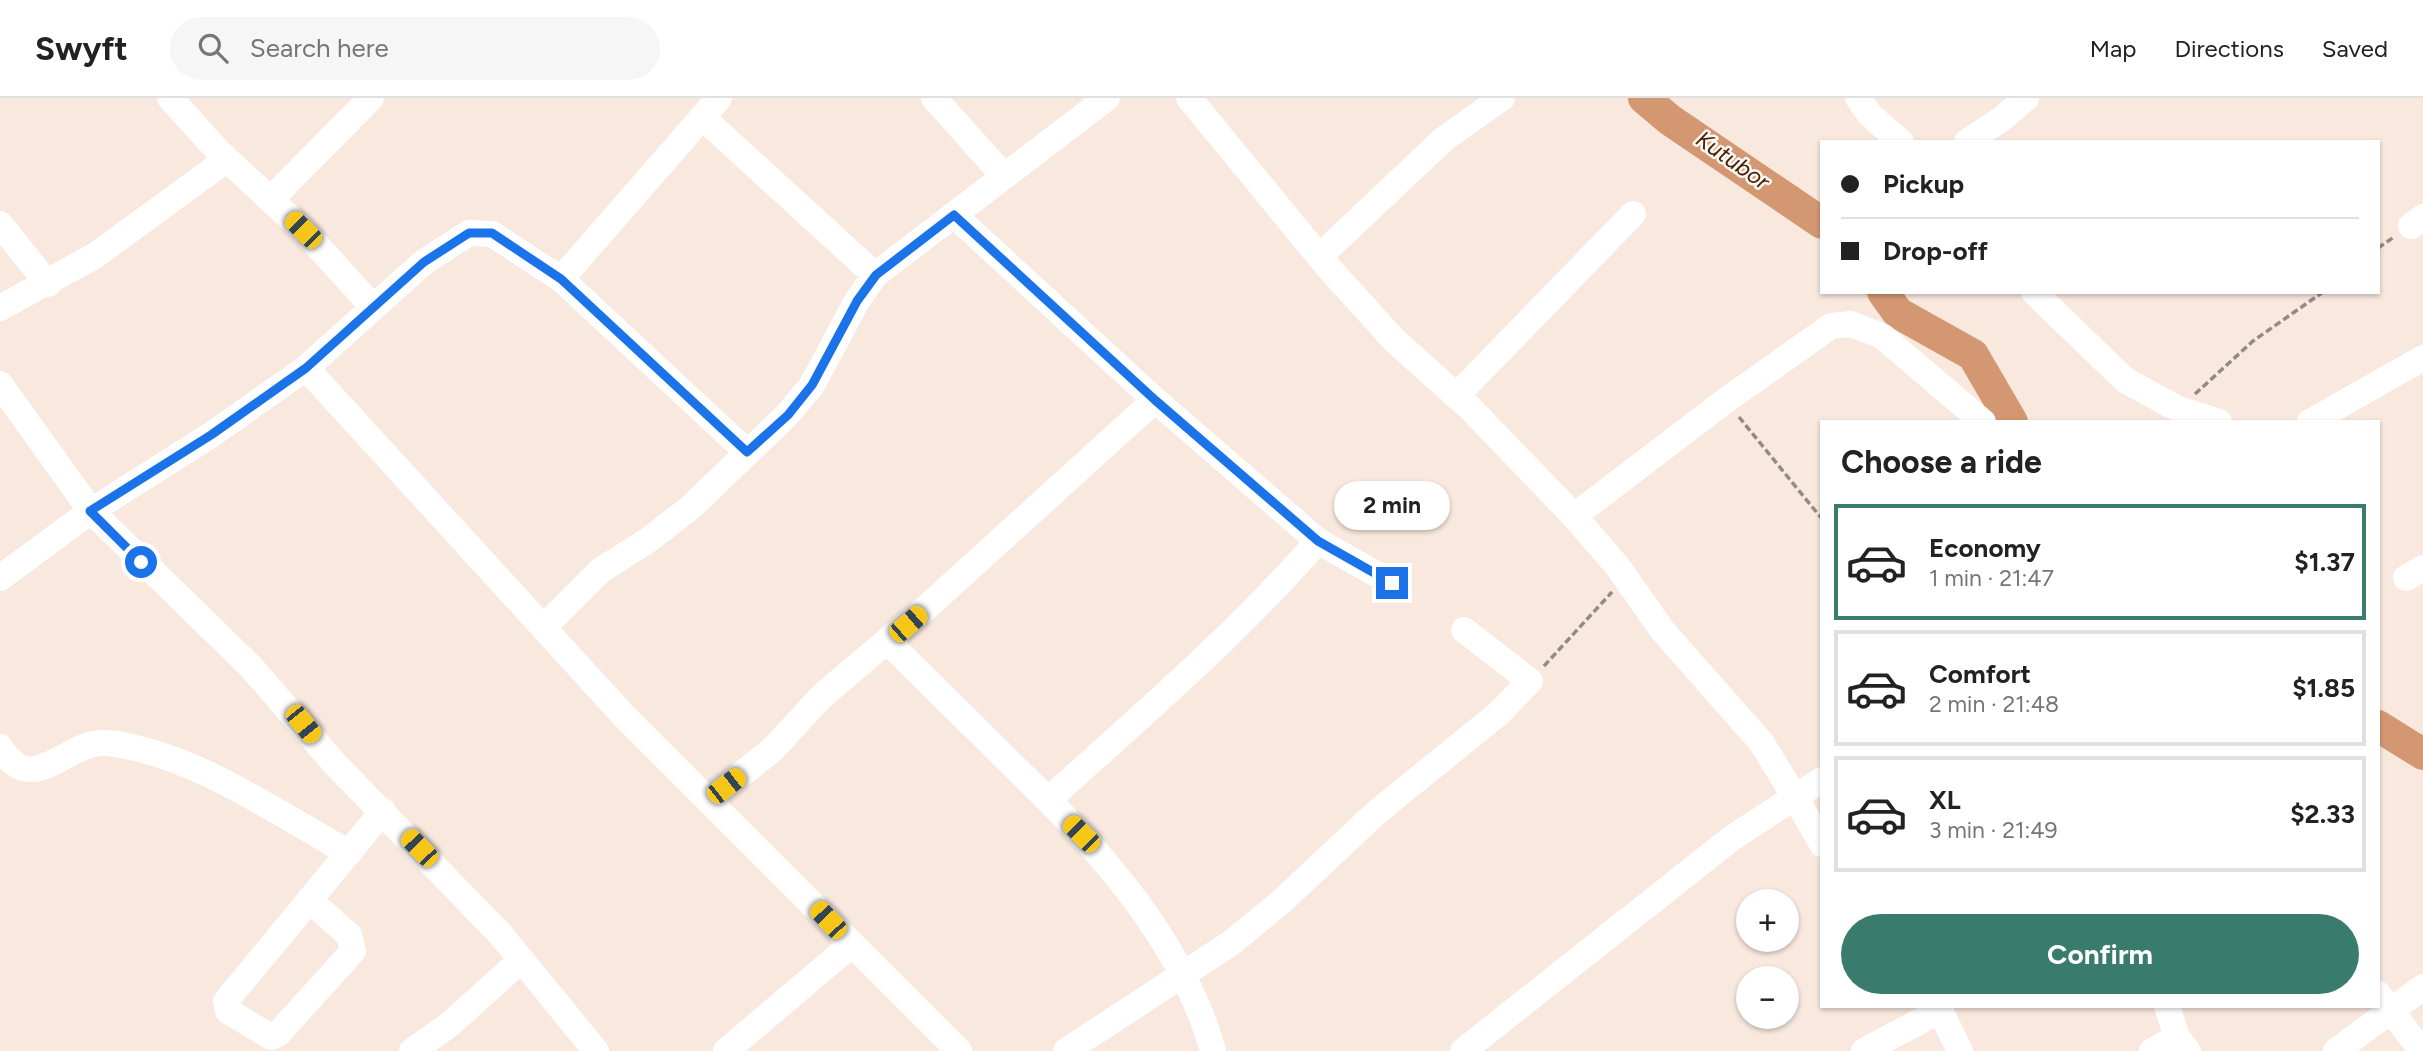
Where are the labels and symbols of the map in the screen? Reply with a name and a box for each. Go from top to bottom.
water label: Kutubor [1691,125,1776,196]
car [281,208,326,252]
callout: 2 min [1334,482,1450,531]
route start [125,546,157,578]
route end [1376,567,1408,599]
car [886,602,931,646]
car [282,701,325,747]
car [703,765,750,807]
car [1059,812,1104,856]
car [397,826,442,870]
car [806,897,851,943]

